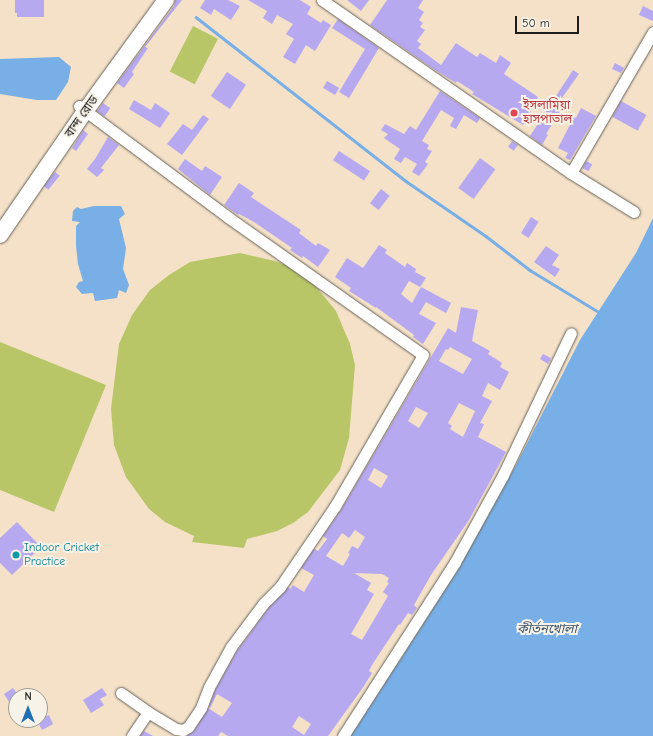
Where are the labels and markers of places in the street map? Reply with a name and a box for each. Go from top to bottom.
place label: ইসলামিয়া হাসপাতাল [523,99,572,127]
marker: ইসলামিয়া হাসপাতাল [508,107,520,119]
place label: Indoor Cricket Practice [24,541,99,569]
marker: Indoor Cricket Practice [11,550,21,560]

